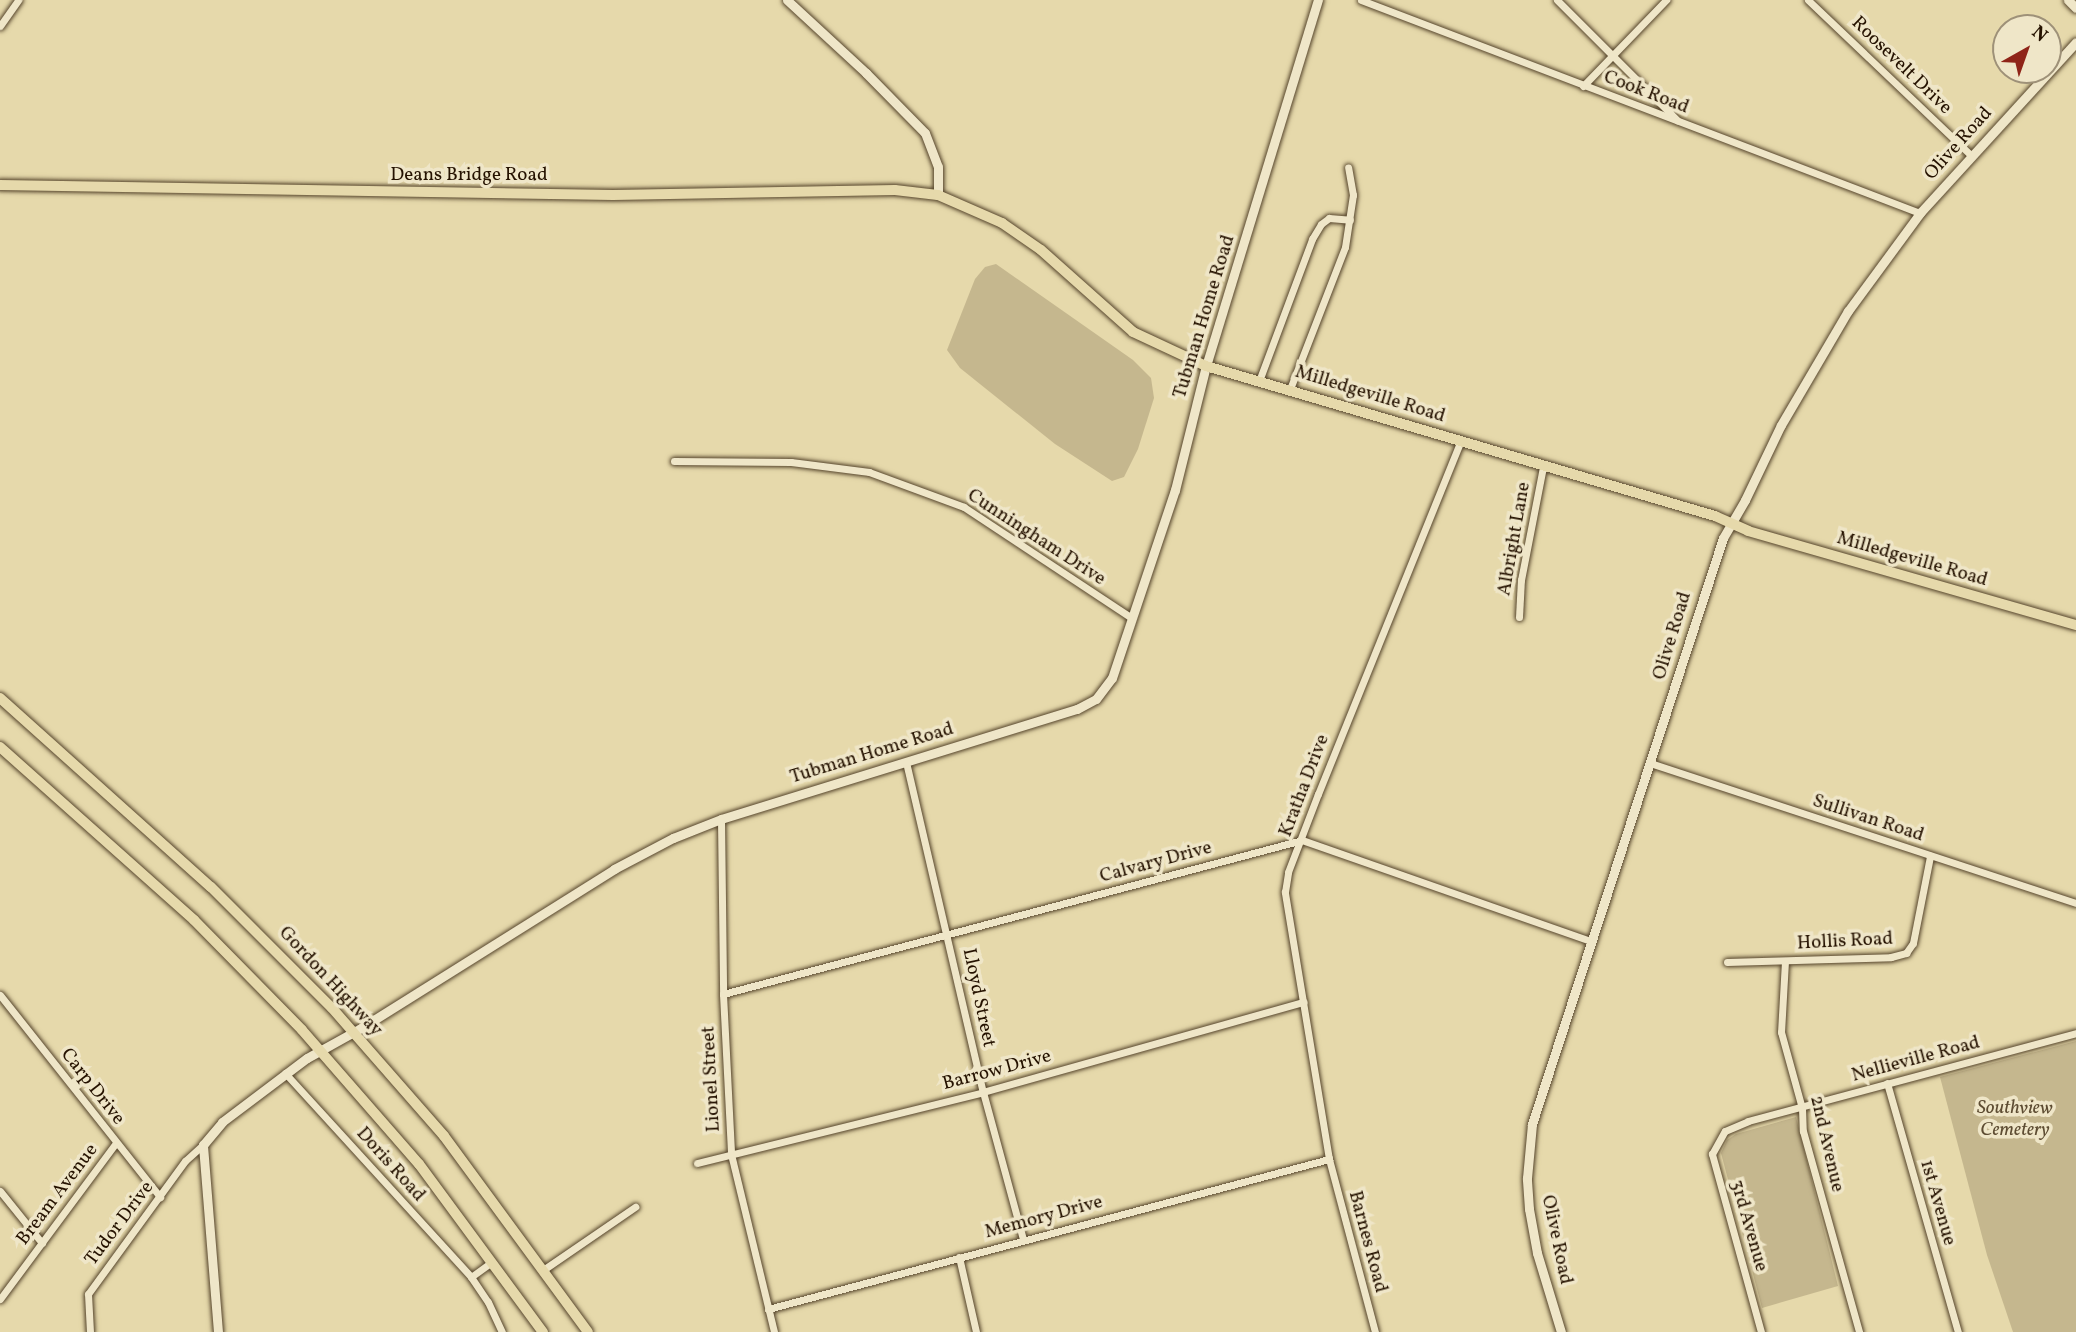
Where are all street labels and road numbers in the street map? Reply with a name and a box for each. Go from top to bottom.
street label: Roosevelt Drive [1846,12,1956,120]
street label: Cook Road [1600,66,1692,120]
street label: Olive Road [1920,103,1998,185]
street label: Deans Bridge Road [390,165,548,187]
street label: Tubman Home Road [1169,233,1241,401]
street label: Milledgeville Road [1292,361,1448,429]
street label: Albright Lane [1494,480,1536,598]
street label: Cunningham Drive [963,485,1109,591]
street label: Milledgeville Road [1834,528,1990,592]
street label: Olive Road [1649,589,1697,683]
street label: Tubman Home Road [788,718,956,790]
street label: Kratha Drive [1275,732,1335,840]
street label: Sullivan Road [1809,790,1927,848]
street label: Calvary Drive [1097,837,1215,889]
street label: Gordon Highway [273,922,387,1042]
street label: Hollis Road [1796,928,1894,956]
street label: Lloyd Street [956,946,1000,1050]
street label: Lionel Street [698,1025,726,1133]
street label: Nellieville Road [1849,1032,1983,1088]
street label: Carp Drive [55,1044,129,1130]
street label: Barrow Drive [940,1045,1054,1097]
street label: 2nd Avenue [1804,1094,1848,1194]
street label: Doris Road [351,1123,429,1207]
street label: Bream Avenue [12,1140,104,1250]
street label: 1st Avenue [1914,1158,1960,1248]
street label: Tudor Drive [81,1177,159,1271]
street label: 3rd Avenue [1724,1177,1772,1275]
street label: Barnes Road [1342,1189,1392,1295]
street label: Memory Drive [982,1191,1106,1245]
street label: Olive Road [1535,1193,1577,1287]

